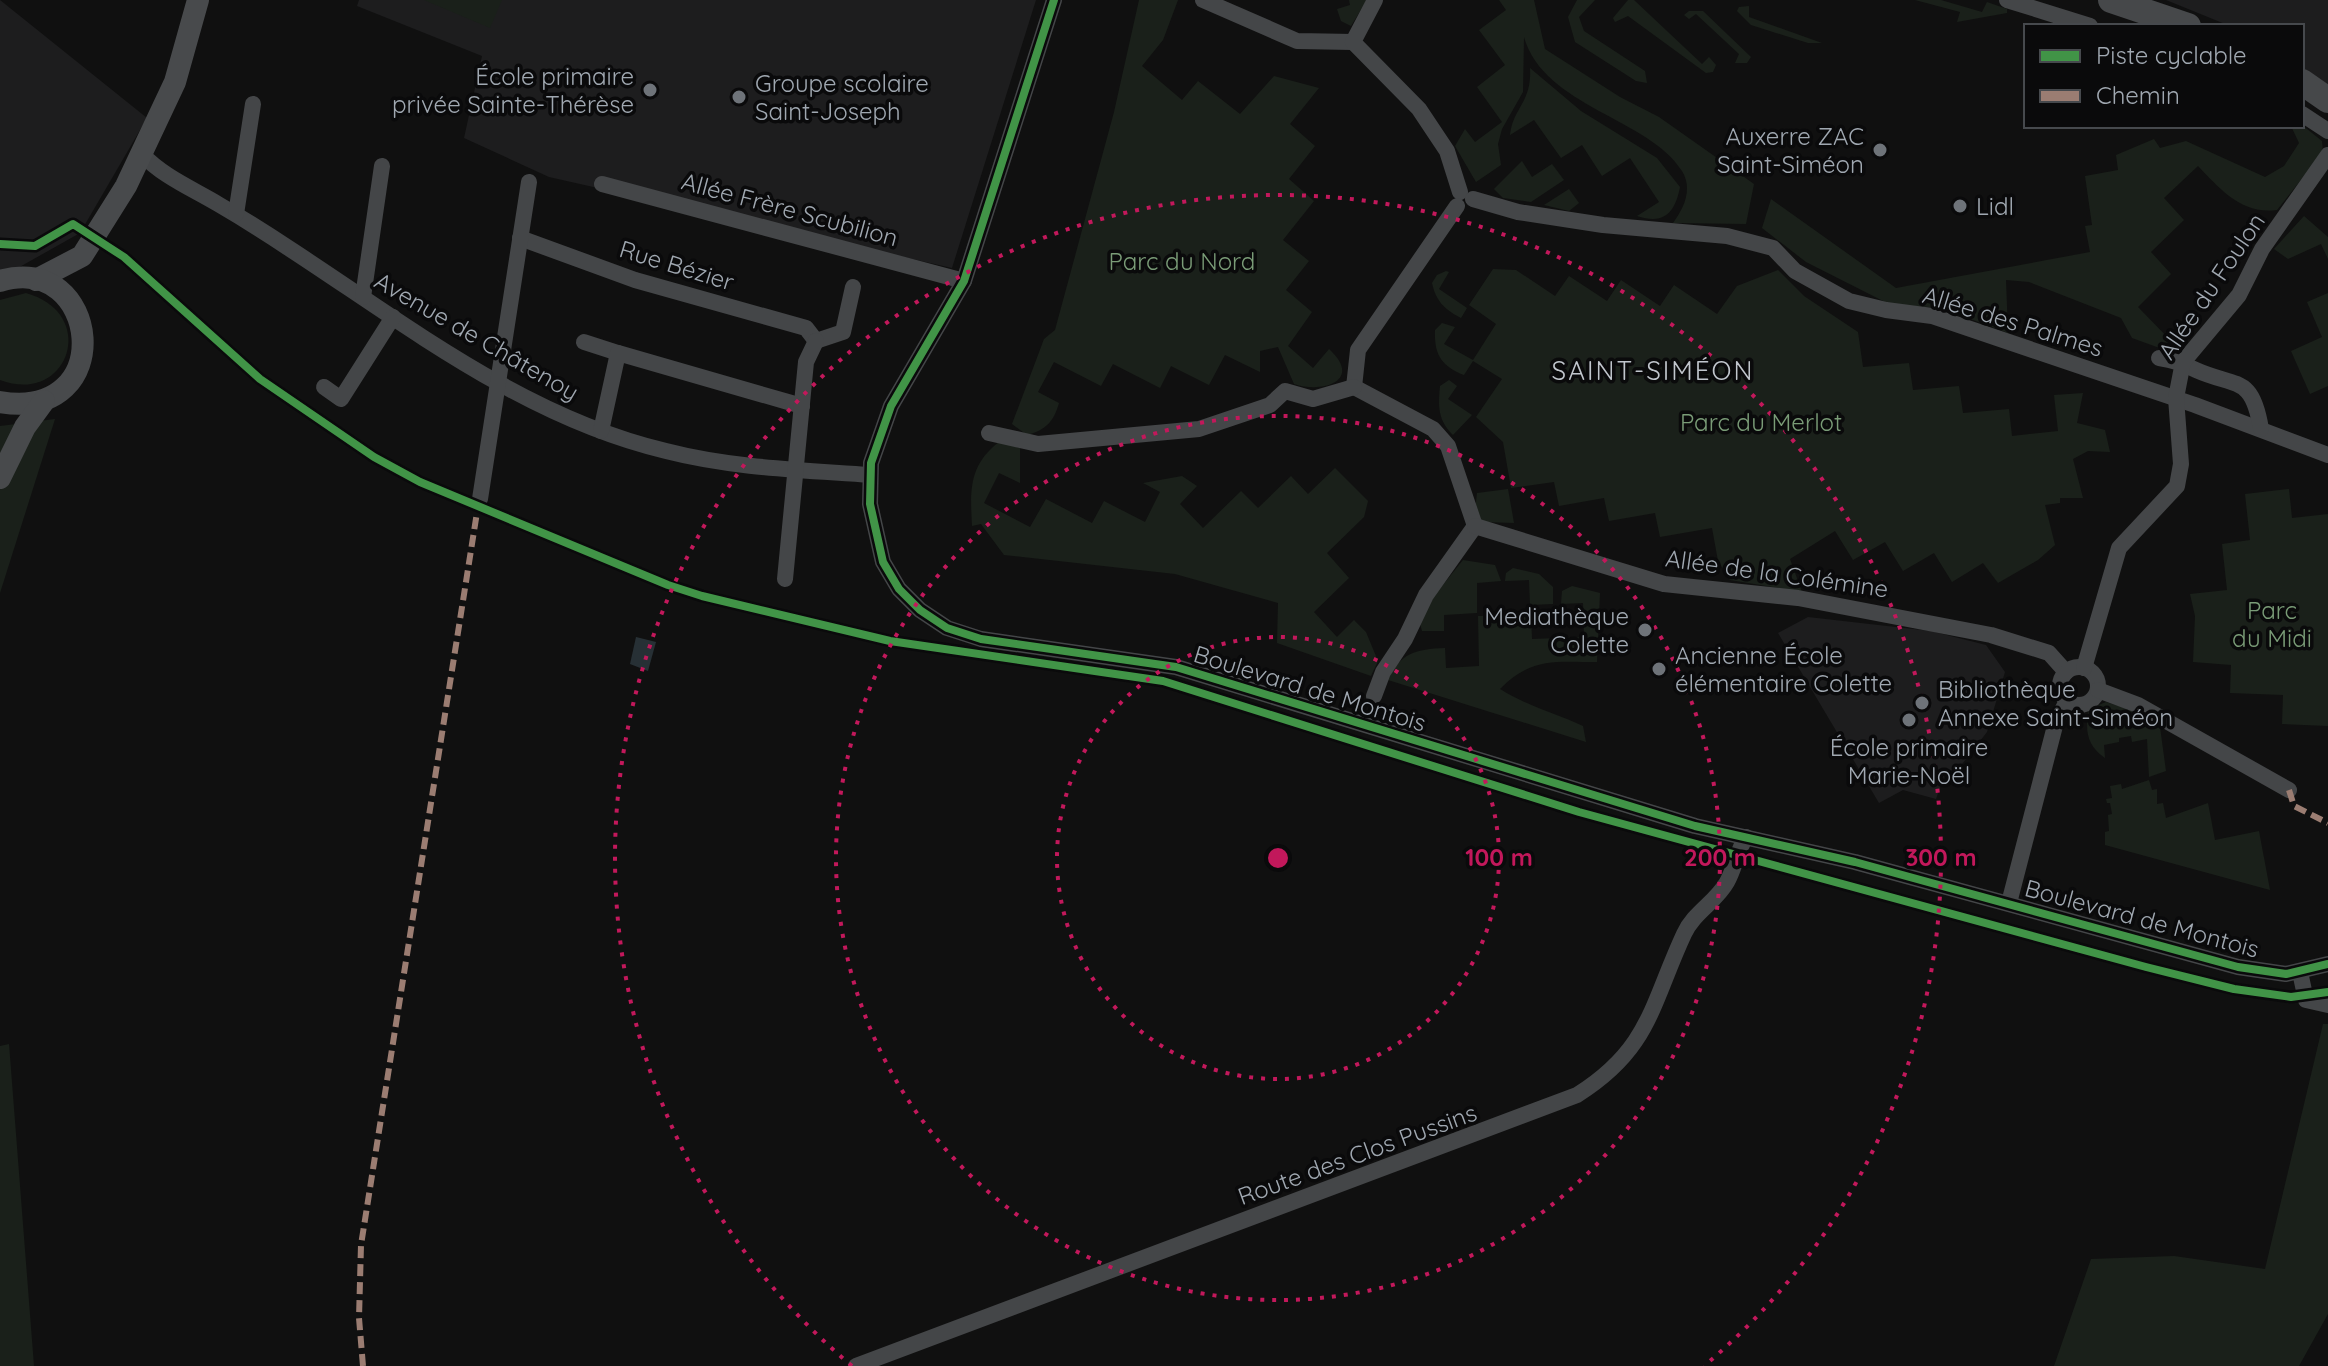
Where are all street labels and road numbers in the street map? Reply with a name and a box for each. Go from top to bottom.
street label: Allée Frère Scubilion [679,166,901,252]
street label: Allée du Foulon [2151,207,2271,365]
street label: Rue Bézier [616,233,738,297]
street label: Avenue de Châtenoy [370,265,584,407]
street label: Allée des Palmes [1919,279,2107,363]
street label: Allée de la Colémine [1664,543,1890,603]
street label: Boulevard de Montois [1190,638,1430,738]
street label: Boulevard de Montois [2022,872,2262,964]
street label: Route des Clos Pussins [1233,1097,1481,1211]

